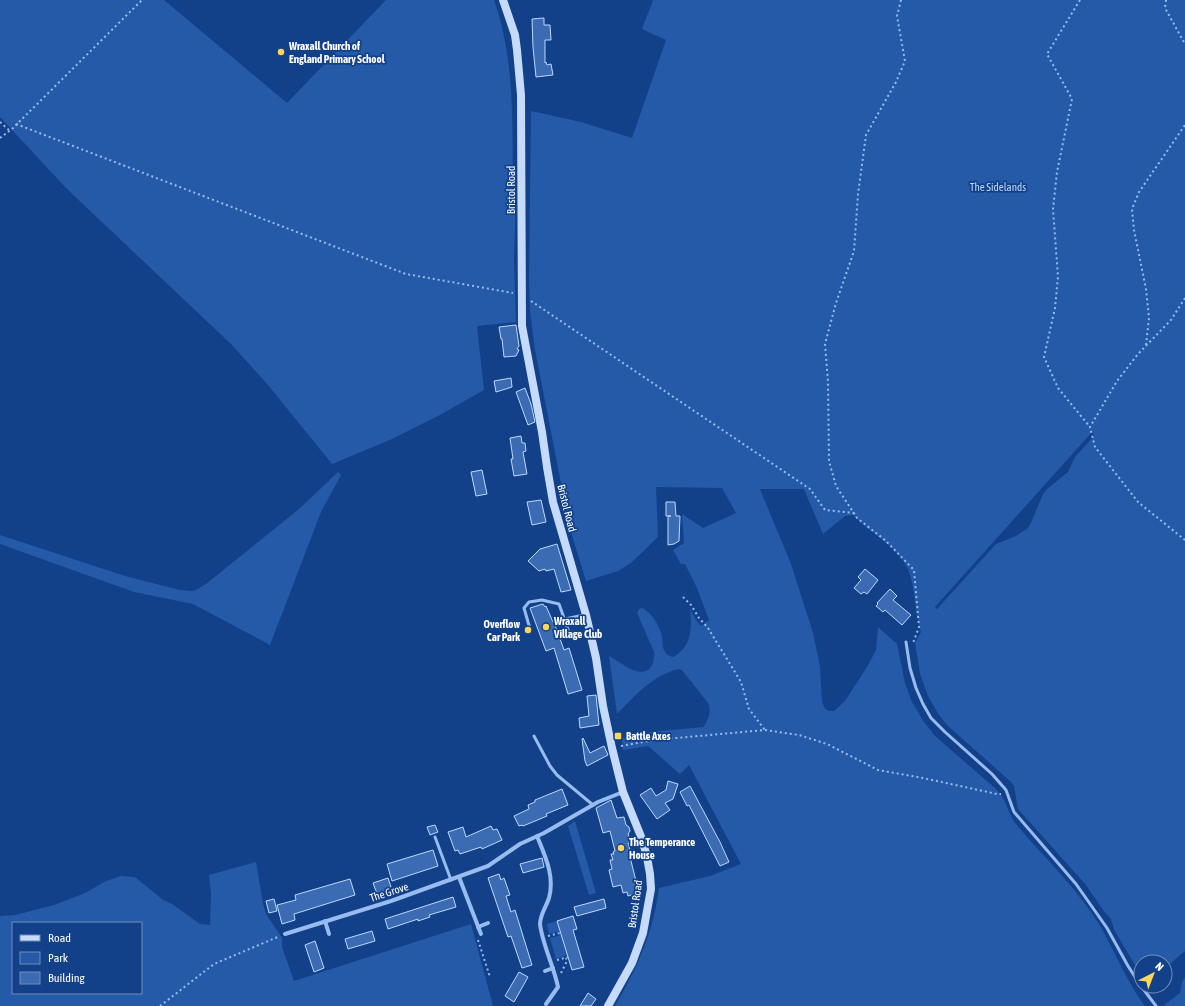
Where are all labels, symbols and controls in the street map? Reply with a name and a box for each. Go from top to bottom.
place label: Wraxall Church of England Primary School [288,40,386,65]
marker: Wraxall Church of England Primary School [276,47,286,57]
street label: Bristol Road [505,166,517,214]
park label: The Sidelands [970,181,1026,193]
street label: Bristol Road [555,483,579,533]
place label: Wraxall Village Club [553,615,602,640]
place label: Overflow Car Park [484,618,520,643]
marker: Wraxall Village Club [541,622,551,632]
marker: Overflow Car Park [523,625,533,635]
place label: Battle Axes [626,730,671,742]
marker: Battle Axes [613,731,623,741]
place label: The Temperance House [629,836,695,861]
marker: The Temperance House [616,843,626,853]
street label: Bristol Road [626,879,644,929]
street label: The Grove [368,880,410,904]
legend [12,922,142,994]
text: Road [48,931,71,945]
text: Park [48,951,69,965]
north arrow [1133,954,1173,994]
text: N [1153,960,1166,973]
text: Building [48,971,86,985]

